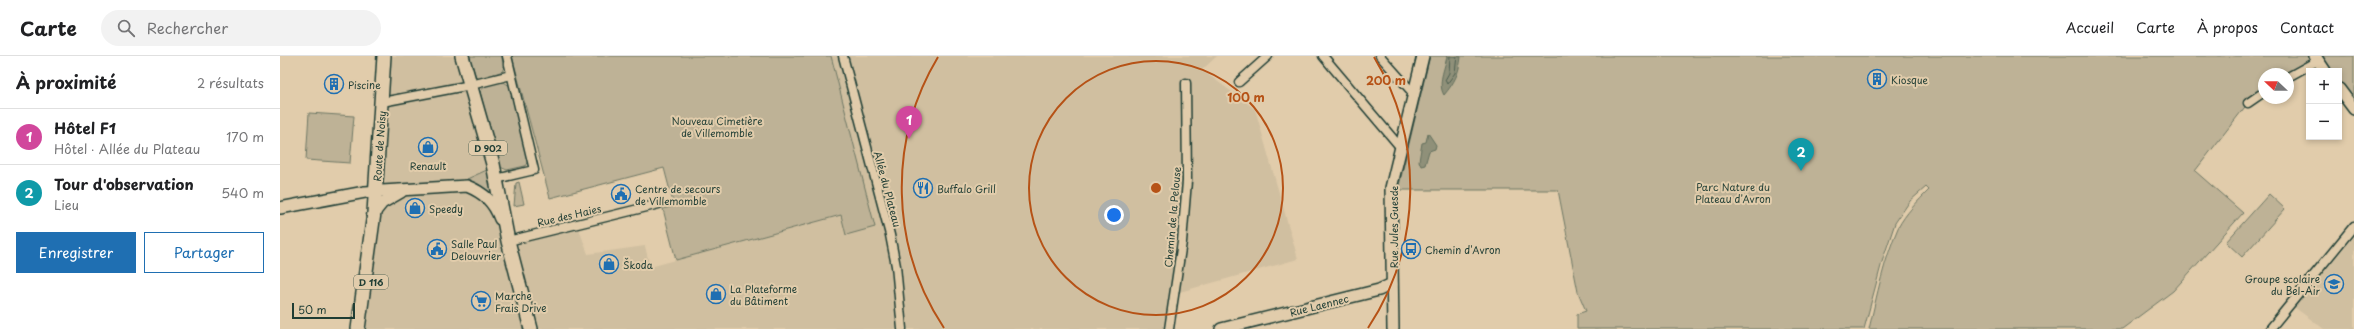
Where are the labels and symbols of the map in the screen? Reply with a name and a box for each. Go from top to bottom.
building icon: Kiosque [1866,68,1888,90]
north arrow [2258,68,2294,104]
text: 200 m [1366,71,1406,89]
place label: Kiosque [1891,72,1928,87]
building icon: Piscine [323,73,345,95]
place label: Piscine [348,77,381,92]
text: 100 m [1227,88,1265,106]
pin: 1 [896,106,922,139]
street label: Route de Noisy [369,110,389,182]
park label: Nouveau Cimetière de Villemomble [671,113,763,140]
shop icon: Renault [417,136,439,158]
pin: 2 [1788,138,1814,171]
road number: D 902 [469,141,507,155]
street label: Allée du Plateau [871,149,905,229]
place label: Renault [410,158,446,173]
street label: Chemin de la Pelouse [1160,166,1184,268]
restaurant icon: Buffalo Grill [912,177,934,199]
park label: Parc Nature du Plateau d'Avron [1695,179,1771,206]
place label: Centre de secours de Villemomble [635,181,721,208]
place label: Buffalo Grill [937,181,996,196]
centre of rings [1149,181,1163,195]
public building icon: Centre de secours de Villemomble [610,183,632,205]
street label: Rue Jules Guesde [1386,186,1401,268]
shop icon: Speedy [404,197,426,219]
street label: Rue des Haies [535,200,603,230]
place label: Speedy [429,201,463,216]
your location [1104,205,1124,225]
place label: Salle Paul Delouvrier [451,236,501,263]
public building icon: Salle Paul Delouvrier [426,238,448,260]
bus stop icon: Chemin d'Avron [1400,238,1422,260]
place label: Chemin d'Avron [1425,242,1501,257]
shop icon: Škoda [598,253,620,275]
place label: Škoda [623,257,654,272]
place label: Groupe scolaire du Bel-Air [2245,271,2320,298]
school or university icon: Groupe scolaire du Bel-Air [2323,273,2345,295]
road number: D 116 [354,275,388,289]
place label: La Plateforme du Bâtiment [730,281,797,308]
shop icon: La Plateforme du Bâtiment [705,283,727,305]
place label: Marche Frais Drive [495,288,547,315]
supermarket icon: Marche Frais Drive [470,290,492,312]
street label: Rue Laennec [1288,290,1350,320]
scale bar [292,301,355,320]

